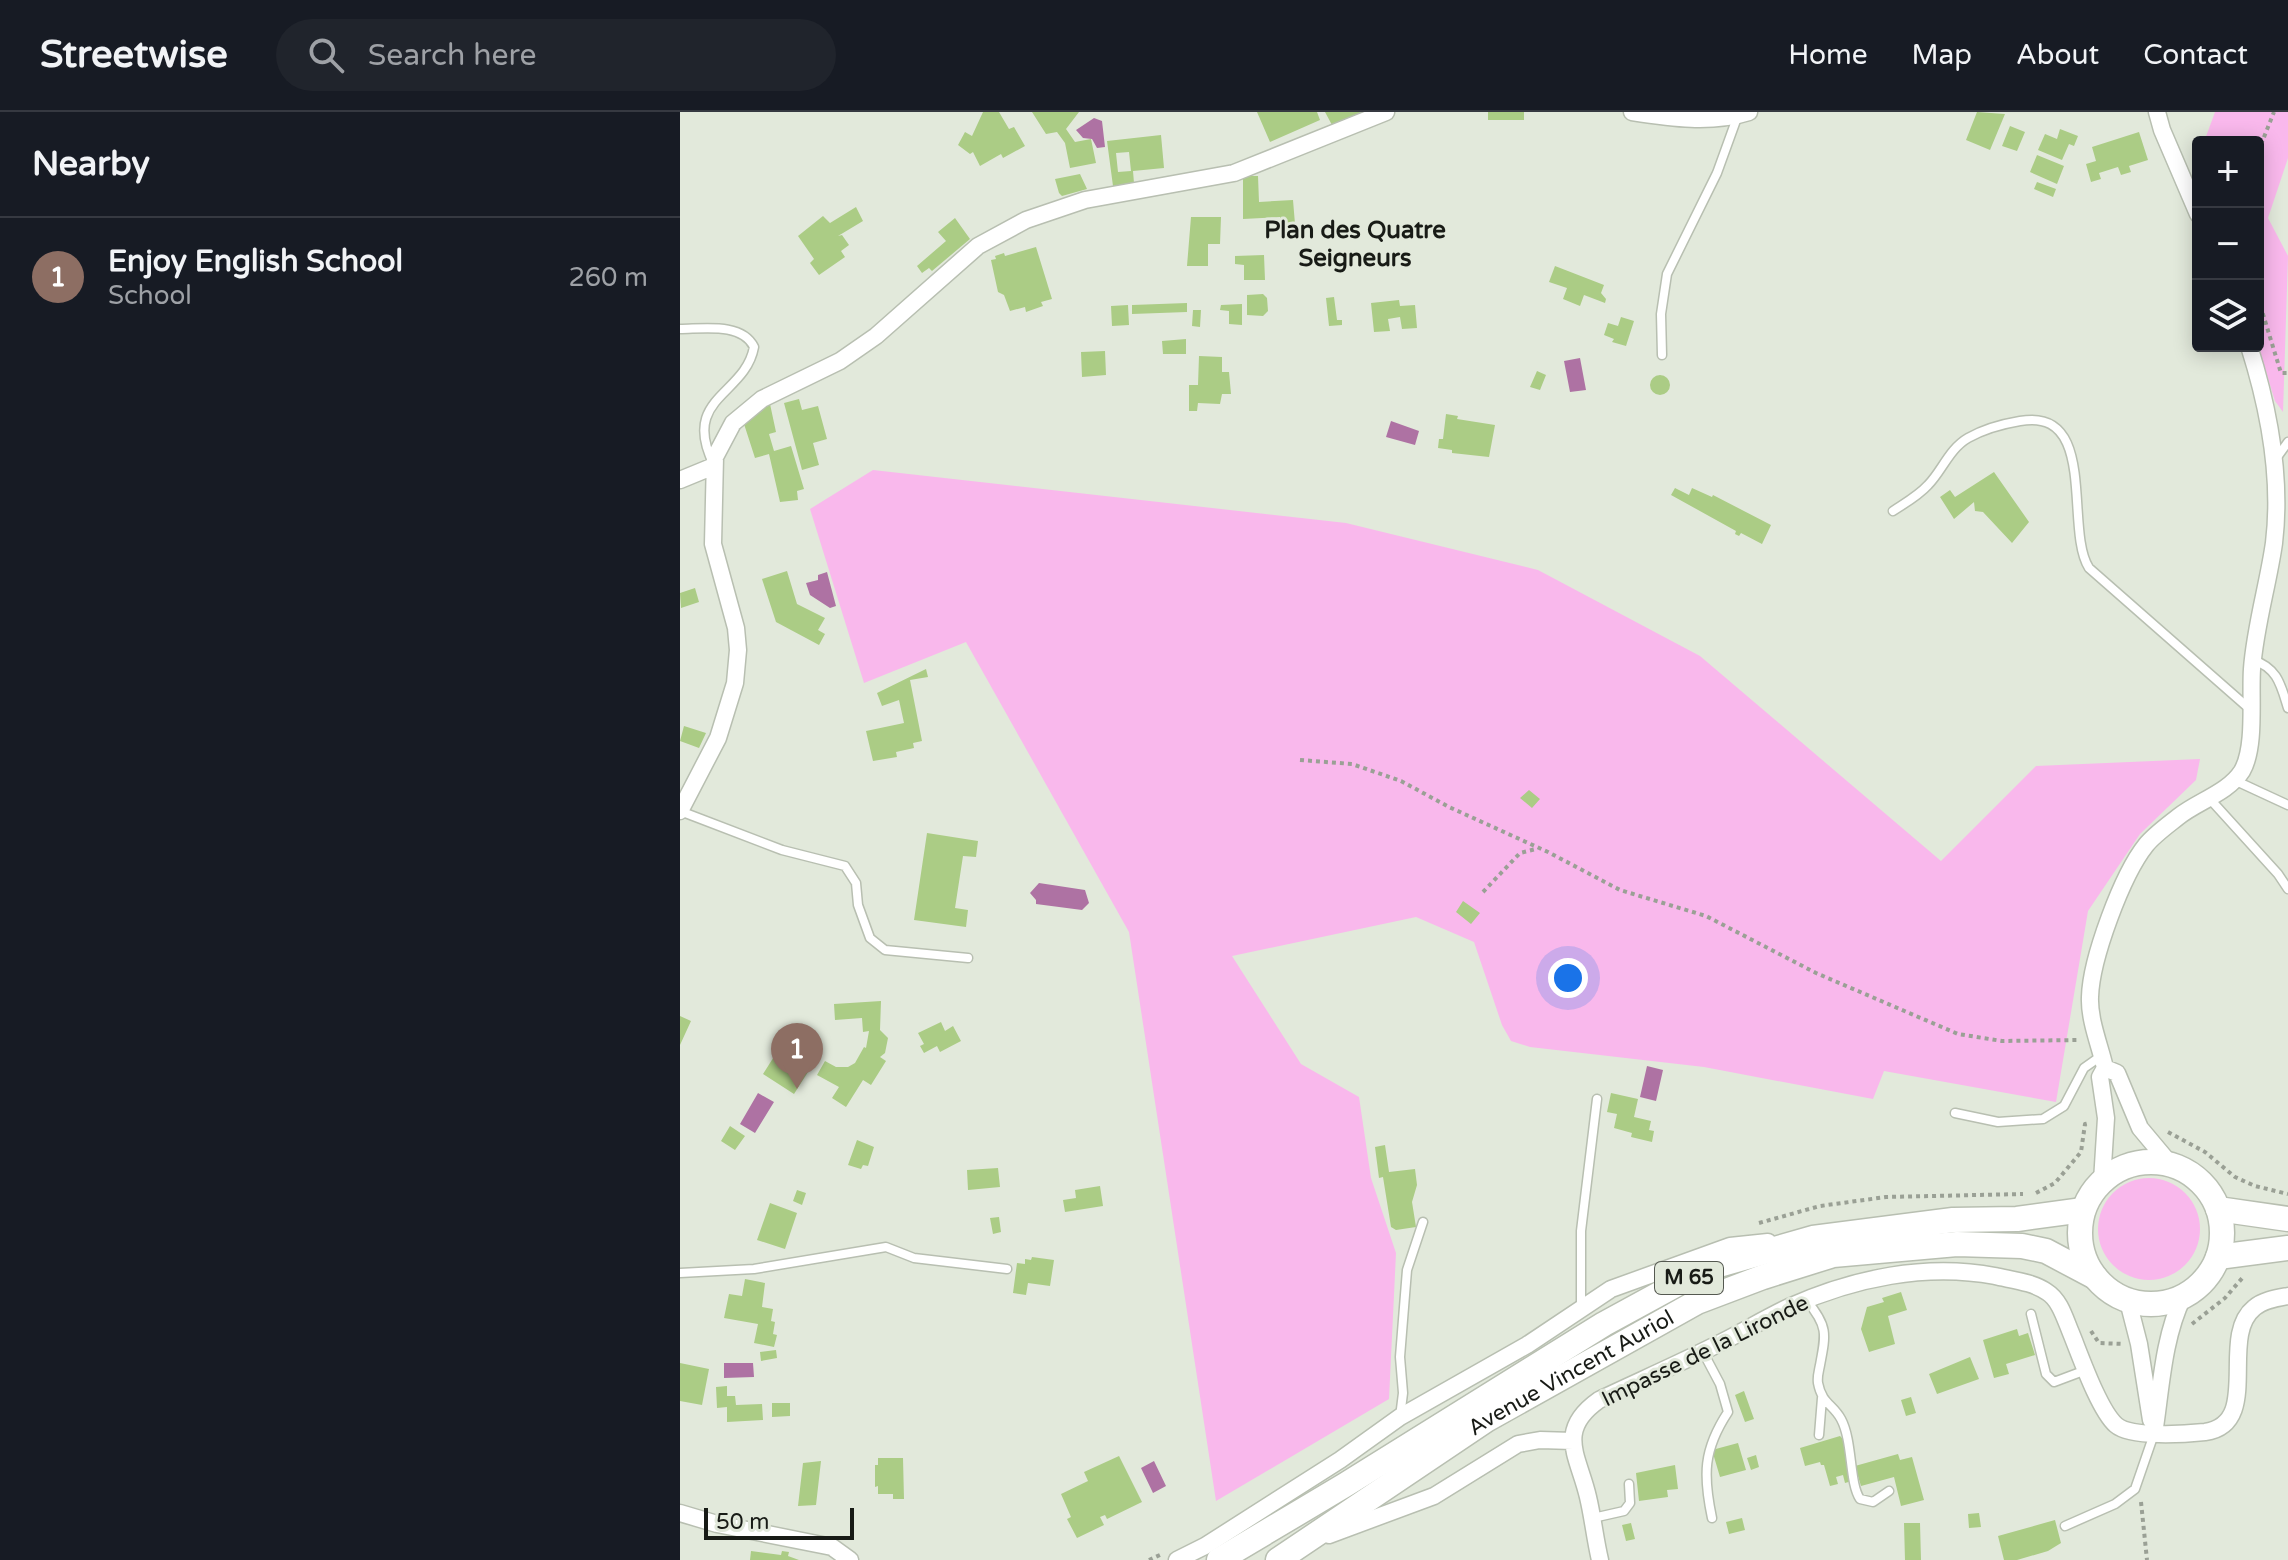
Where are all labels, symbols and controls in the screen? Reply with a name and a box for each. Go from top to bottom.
search box [276,19,836,91]
text: Streetwise [40,32,228,78]
icon: search [304,33,348,77]
text: Search here [368,37,536,74]
text: Home [1788,38,1868,72]
text: Map [1912,38,1972,72]
text: About [2016,38,2099,72]
text: Contact [2143,38,2248,72]
map controls [2192,136,2264,352]
button: + [2192,136,2264,208]
text: Nearby [32,144,150,185]
button: − [2192,208,2264,280]
district label: Plan des Quatre Seigneurs [1264,216,1446,273]
text: Enjoy English School [108,243,403,280]
text: 1 [50,262,66,293]
text: 260 m [568,262,648,293]
text: School [108,280,192,311]
button: layers [2192,280,2264,352]
your location [1548,958,1588,998]
pin: 1 [771,1023,823,1089]
road number: M 65 [1655,1262,1723,1294]
street label: Impasse de la Lironde [1597,1290,1813,1412]
street label: Avenue Vincent Auriol [1463,1305,1679,1441]
scale bar [704,1504,854,1540]
text: 50 m [716,1509,770,1535]

